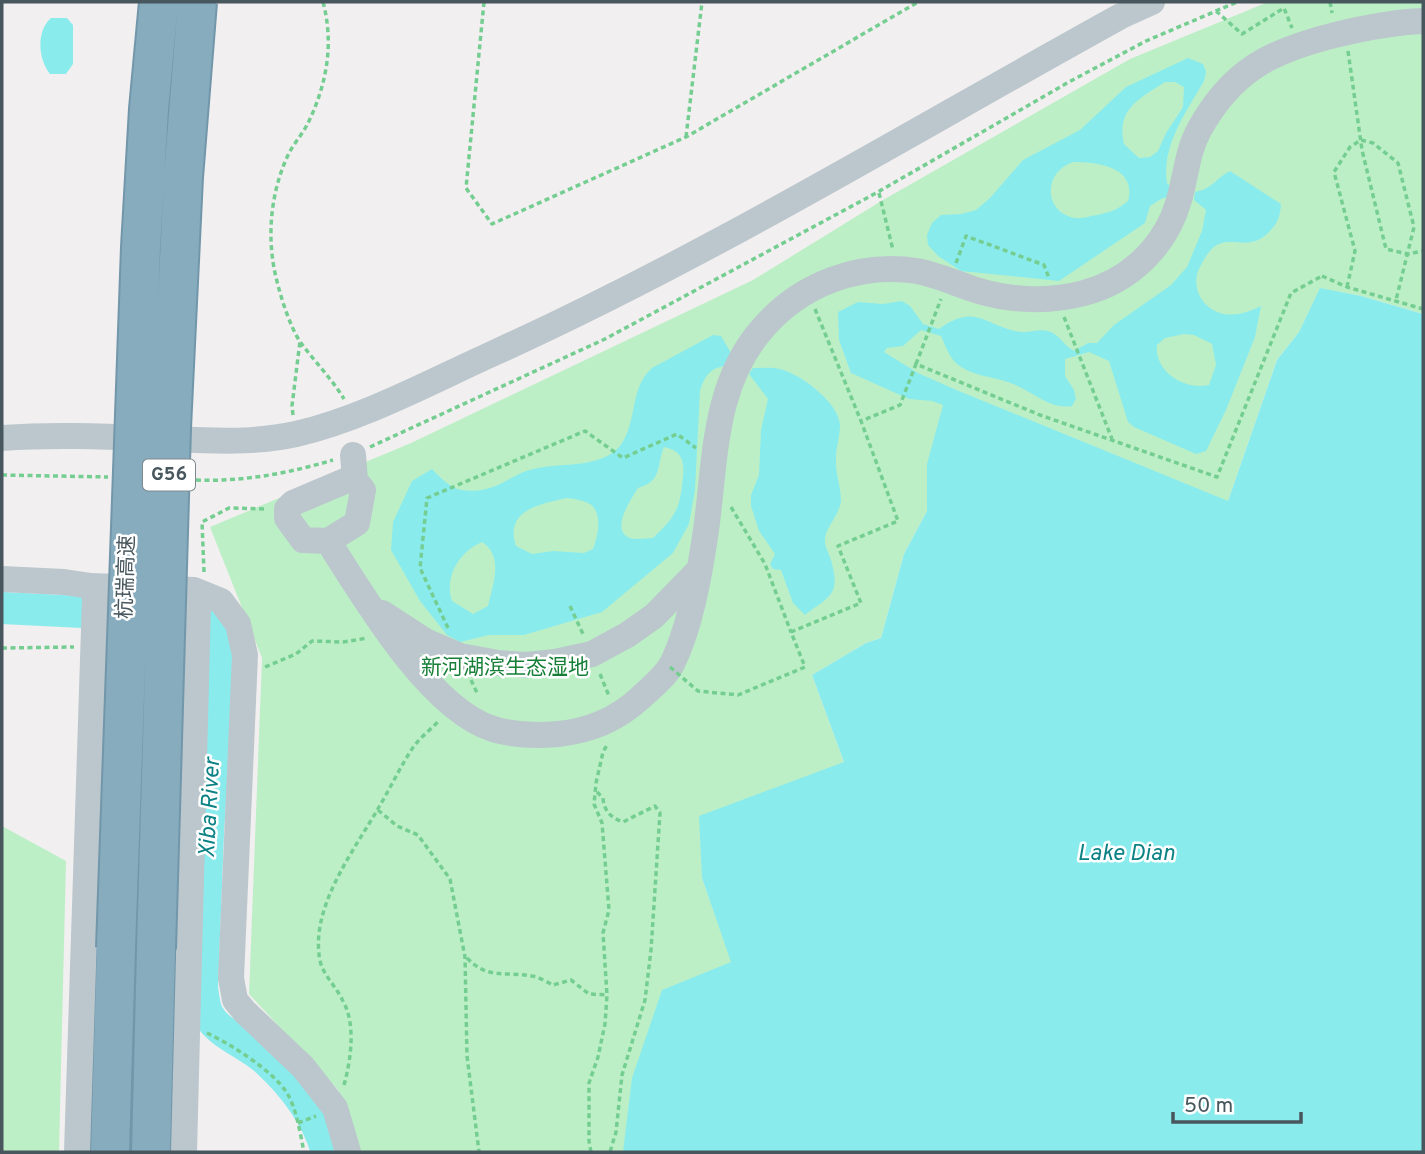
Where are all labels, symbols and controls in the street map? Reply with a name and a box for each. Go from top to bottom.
road number: G56 [143,460,195,490]
street label: 杭瑞高速 [112,535,142,619]
park label: 新河湖滨生态湿地 [421,655,589,682]
water label: Xiba River [194,755,228,859]
water label: Lake Dian [1077,840,1175,869]
scale bar [1173,1080,1301,1124]
text: 50 m [1184,1093,1233,1120]

